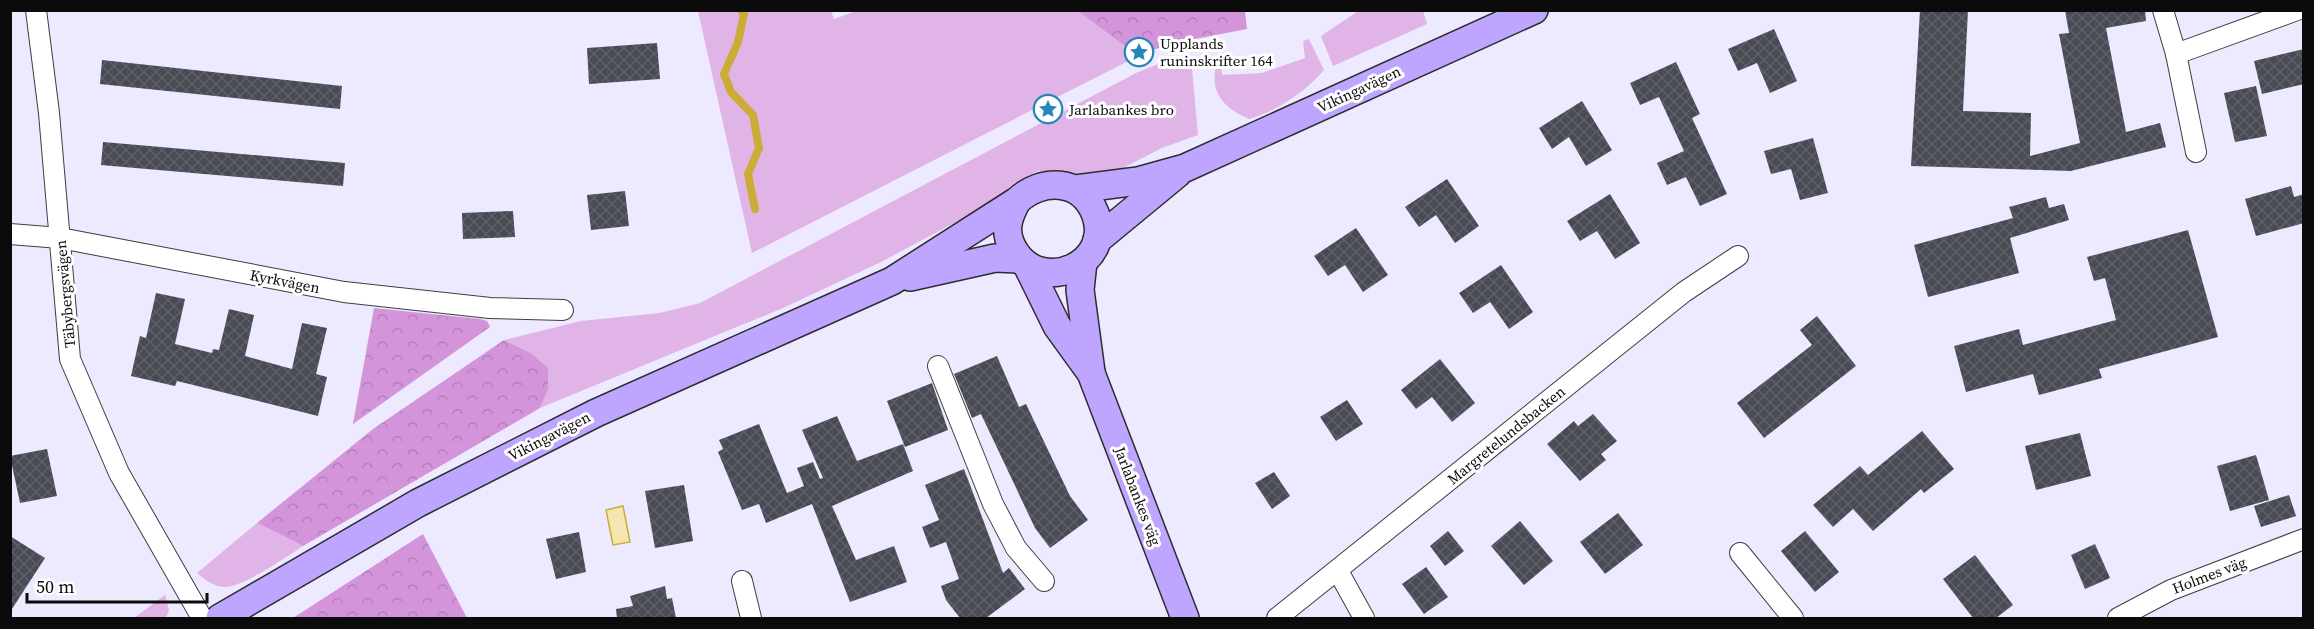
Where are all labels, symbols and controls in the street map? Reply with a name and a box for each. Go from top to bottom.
place label: Upplands runinskrifter 164 [1160,33,1273,71]
place icon: Upplands runinskrifter 164 [1123,36,1155,68]
street label: Vikingavägen [1314,60,1404,118]
place icon: Jarlabankes bro [1032,93,1064,125]
place label: Jarlabankes bro [1068,99,1174,120]
street label: Täbybergsvägen [50,239,80,349]
street label: Kyrkvägen [248,264,322,298]
street label: Margretelundsbacken [1443,381,1569,489]
street label: Vikingavägen [504,406,594,466]
street label: Jarlabankes väg [1109,443,1167,549]
street label: Holmes väg [2169,551,2249,599]
scale bar [27,566,207,604]
text: 50 m [36,574,74,599]

